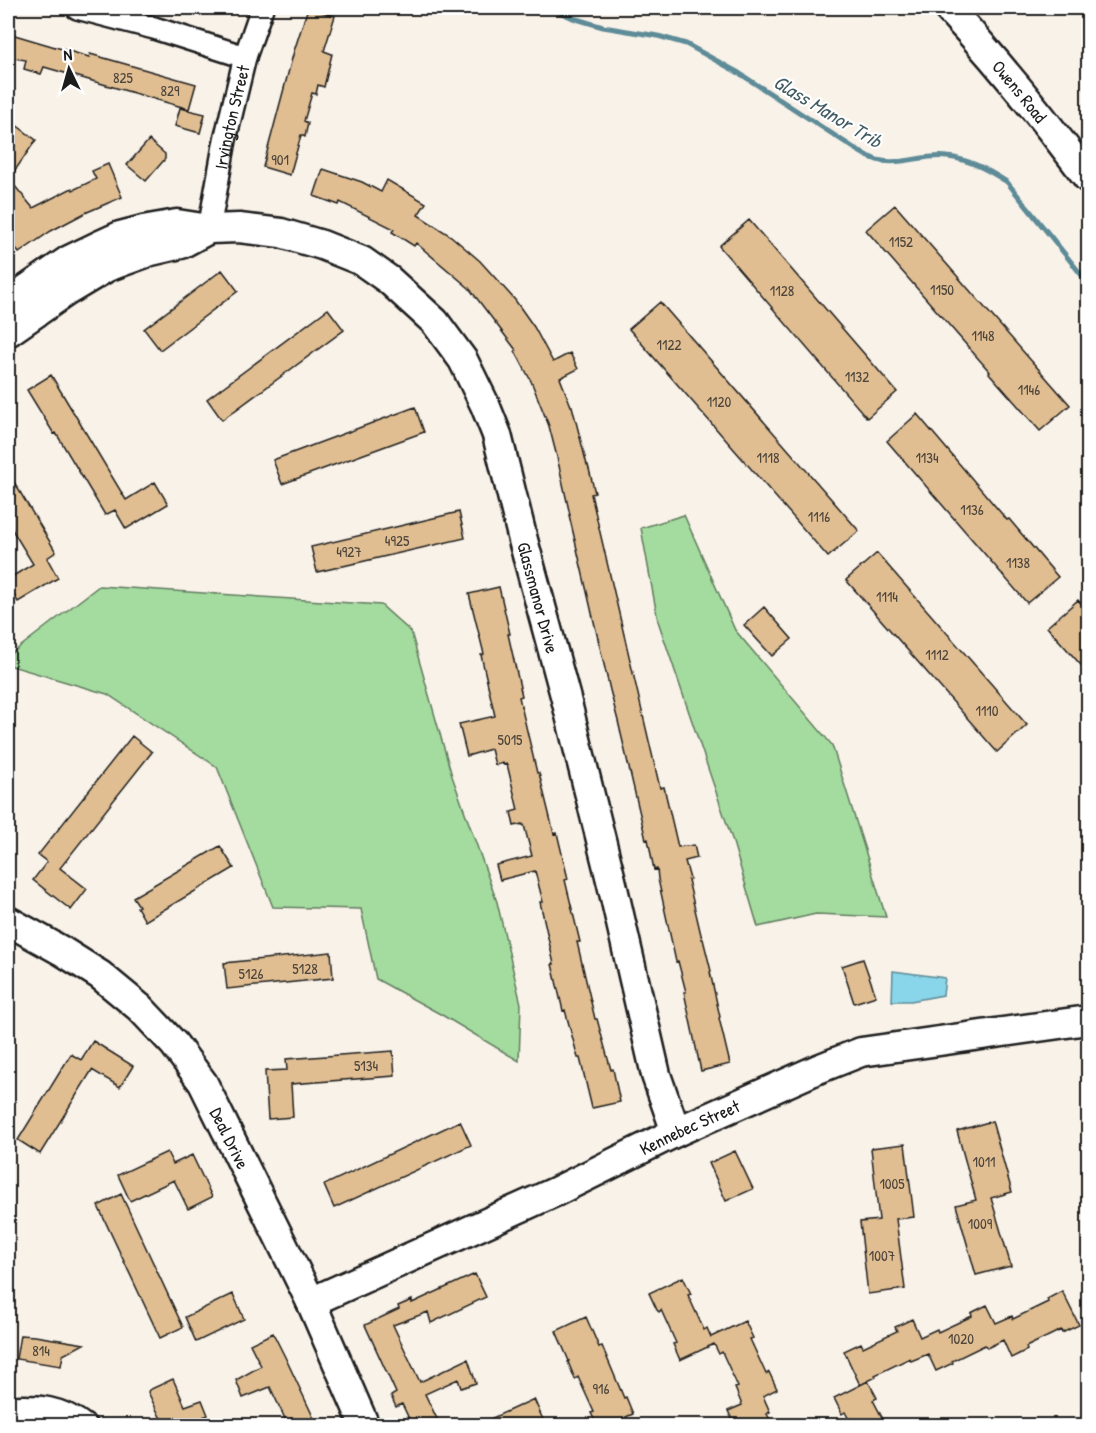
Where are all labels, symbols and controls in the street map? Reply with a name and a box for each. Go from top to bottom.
north arrow [39,39,99,99]
text: N [62,43,73,65]
street label: Owens Road [987,54,1053,128]
street label: Irvington Street [207,62,255,171]
house number: 825 [113,67,134,88]
water label: Glass Manor Trib [769,68,889,155]
house number: 829 [160,80,180,101]
house number: 901 [271,149,289,170]
house number: 1152 [889,231,913,252]
house number: 1150 [930,279,954,300]
house number: 1128 [770,280,794,301]
house number: 1148 [971,325,995,346]
house number: 1122 [657,334,681,355]
house number: 1132 [845,366,869,387]
house number: 1146 [1018,379,1040,400]
house number: 1120 [707,391,732,412]
house number: 1118 [757,447,779,468]
house number: 1134 [915,447,939,468]
house number: 1136 [960,499,984,520]
house number: 1116 [808,506,830,527]
house number: 4925 [385,530,410,551]
street label: Glassmanor Drive [512,539,566,656]
house number: 4927 [336,541,362,562]
house number: 1138 [1006,552,1030,573]
house number: 1114 [876,586,898,607]
house number: 1112 [925,644,949,665]
house number: 1110 [975,700,999,721]
house number: 5015 [498,729,523,750]
house number: 5128 [292,958,318,979]
house number: 5126 [239,963,263,984]
house number: 5134 [354,1055,378,1076]
street label: Kennebec Street [635,1093,744,1161]
street label: Deal Drive [204,1103,256,1173]
house number: 1011 [972,1151,996,1172]
house number: 1005 [879,1173,905,1194]
house number: 1009 [968,1213,993,1234]
house number: 1007 [869,1245,895,1266]
house number: 1020 [948,1328,974,1349]
house number: 814 [32,1340,50,1361]
house number: 916 [593,1378,609,1399]

